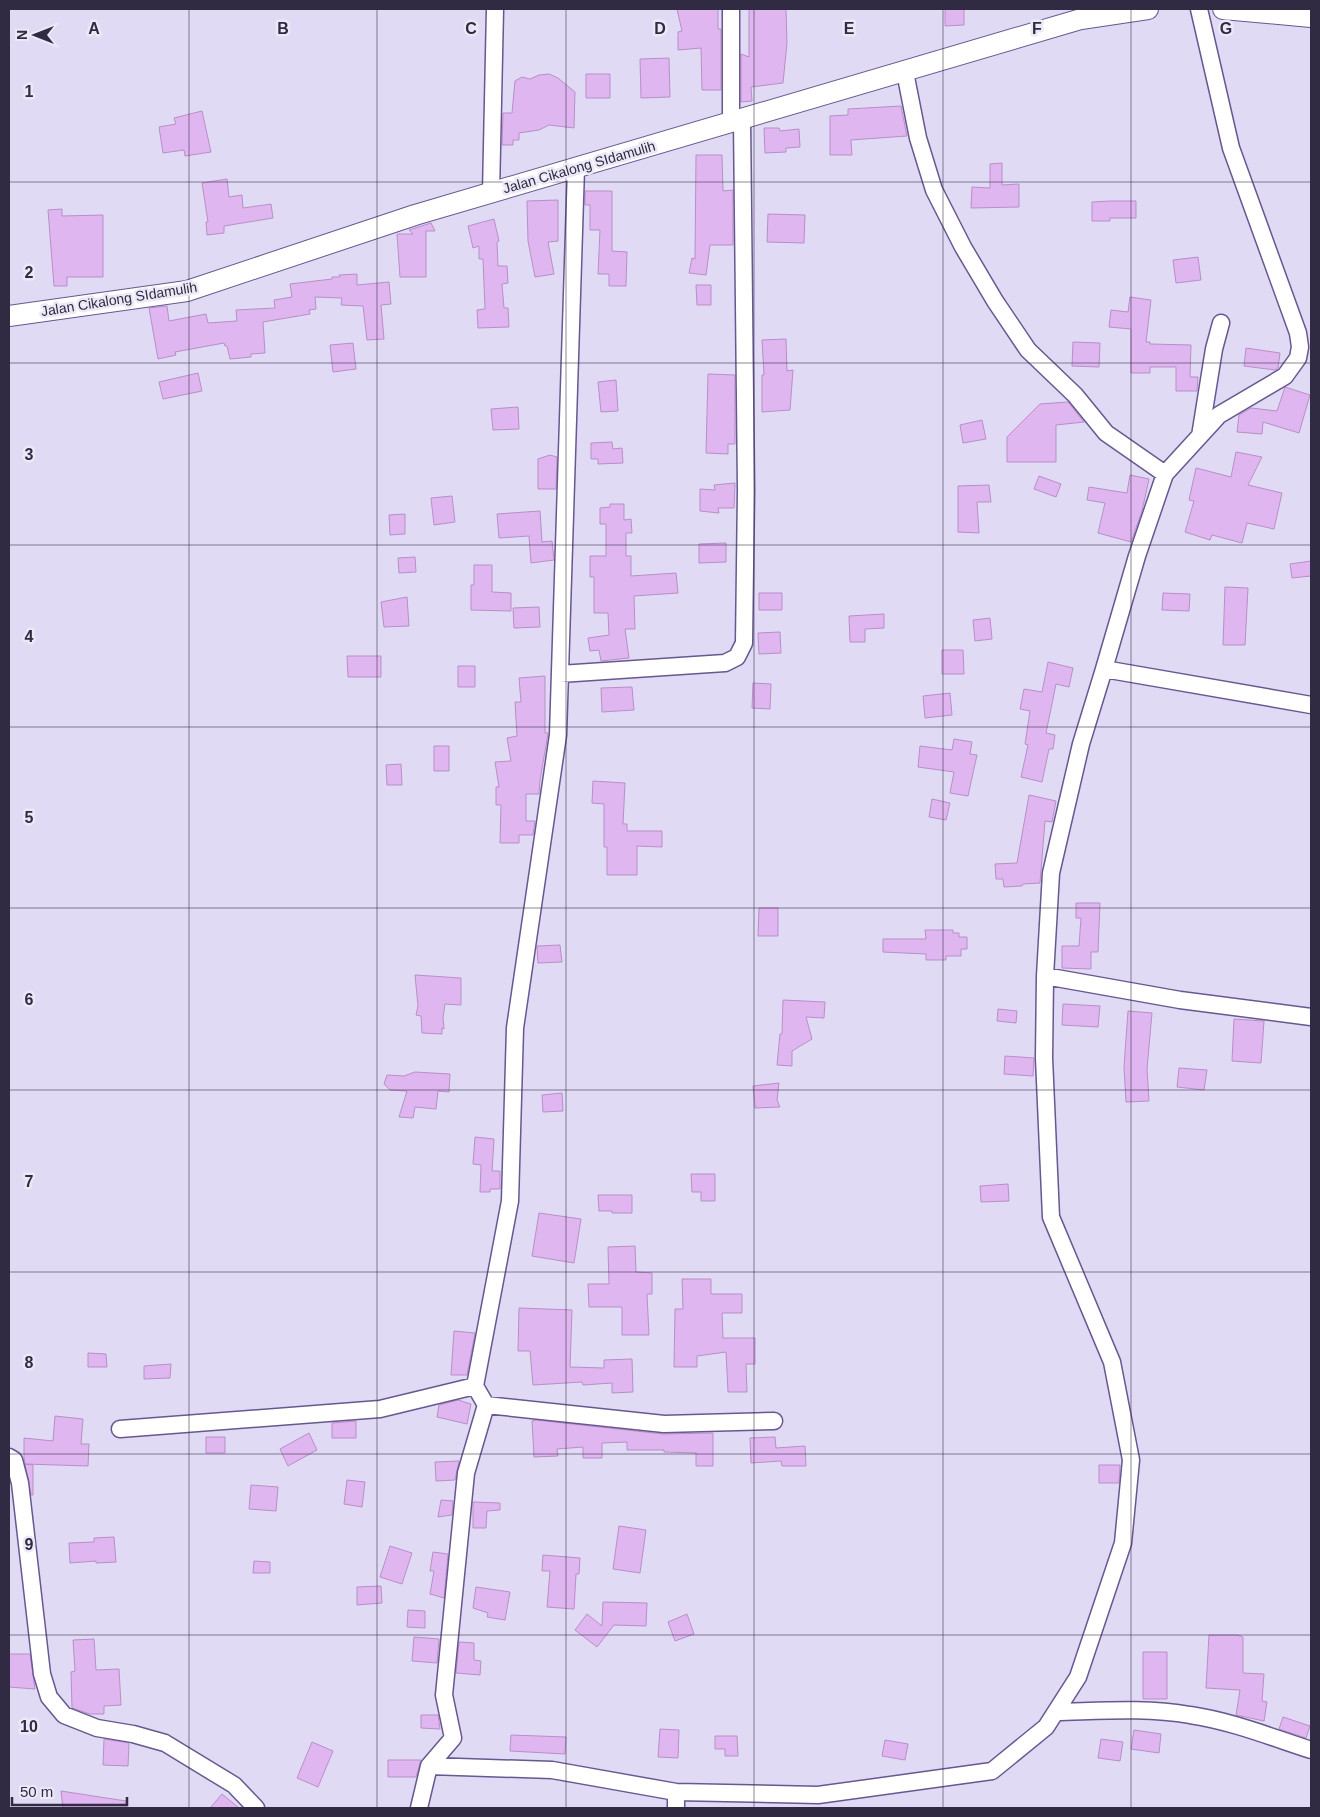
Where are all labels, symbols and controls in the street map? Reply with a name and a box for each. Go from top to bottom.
north arrow [10,10,60,60]
text: A [88,20,100,37]
text: B [277,20,289,37]
text: C [465,20,477,37]
text: D [654,20,666,37]
text: E [844,20,855,37]
text: F [1032,20,1042,37]
text: G [1220,20,1232,37]
text: N [14,30,30,40]
text: 1 [25,83,34,100]
street label: Jalan Cikalong SIdamulih [501,138,657,196]
text: 2 [25,264,34,281]
street label: Jalan Cikalong SIdamulih [40,279,198,319]
text: 3 [25,446,34,463]
text: 4 [25,628,34,645]
text: 5 [25,809,34,826]
text: 6 [25,991,34,1008]
text: 7 [25,1173,34,1190]
text: 8 [25,1354,34,1371]
text: 9 [25,1536,34,1553]
text: 10 [20,1718,38,1735]
scale bar [12,1774,128,1806]
text: 50 m [20,1783,53,1800]

